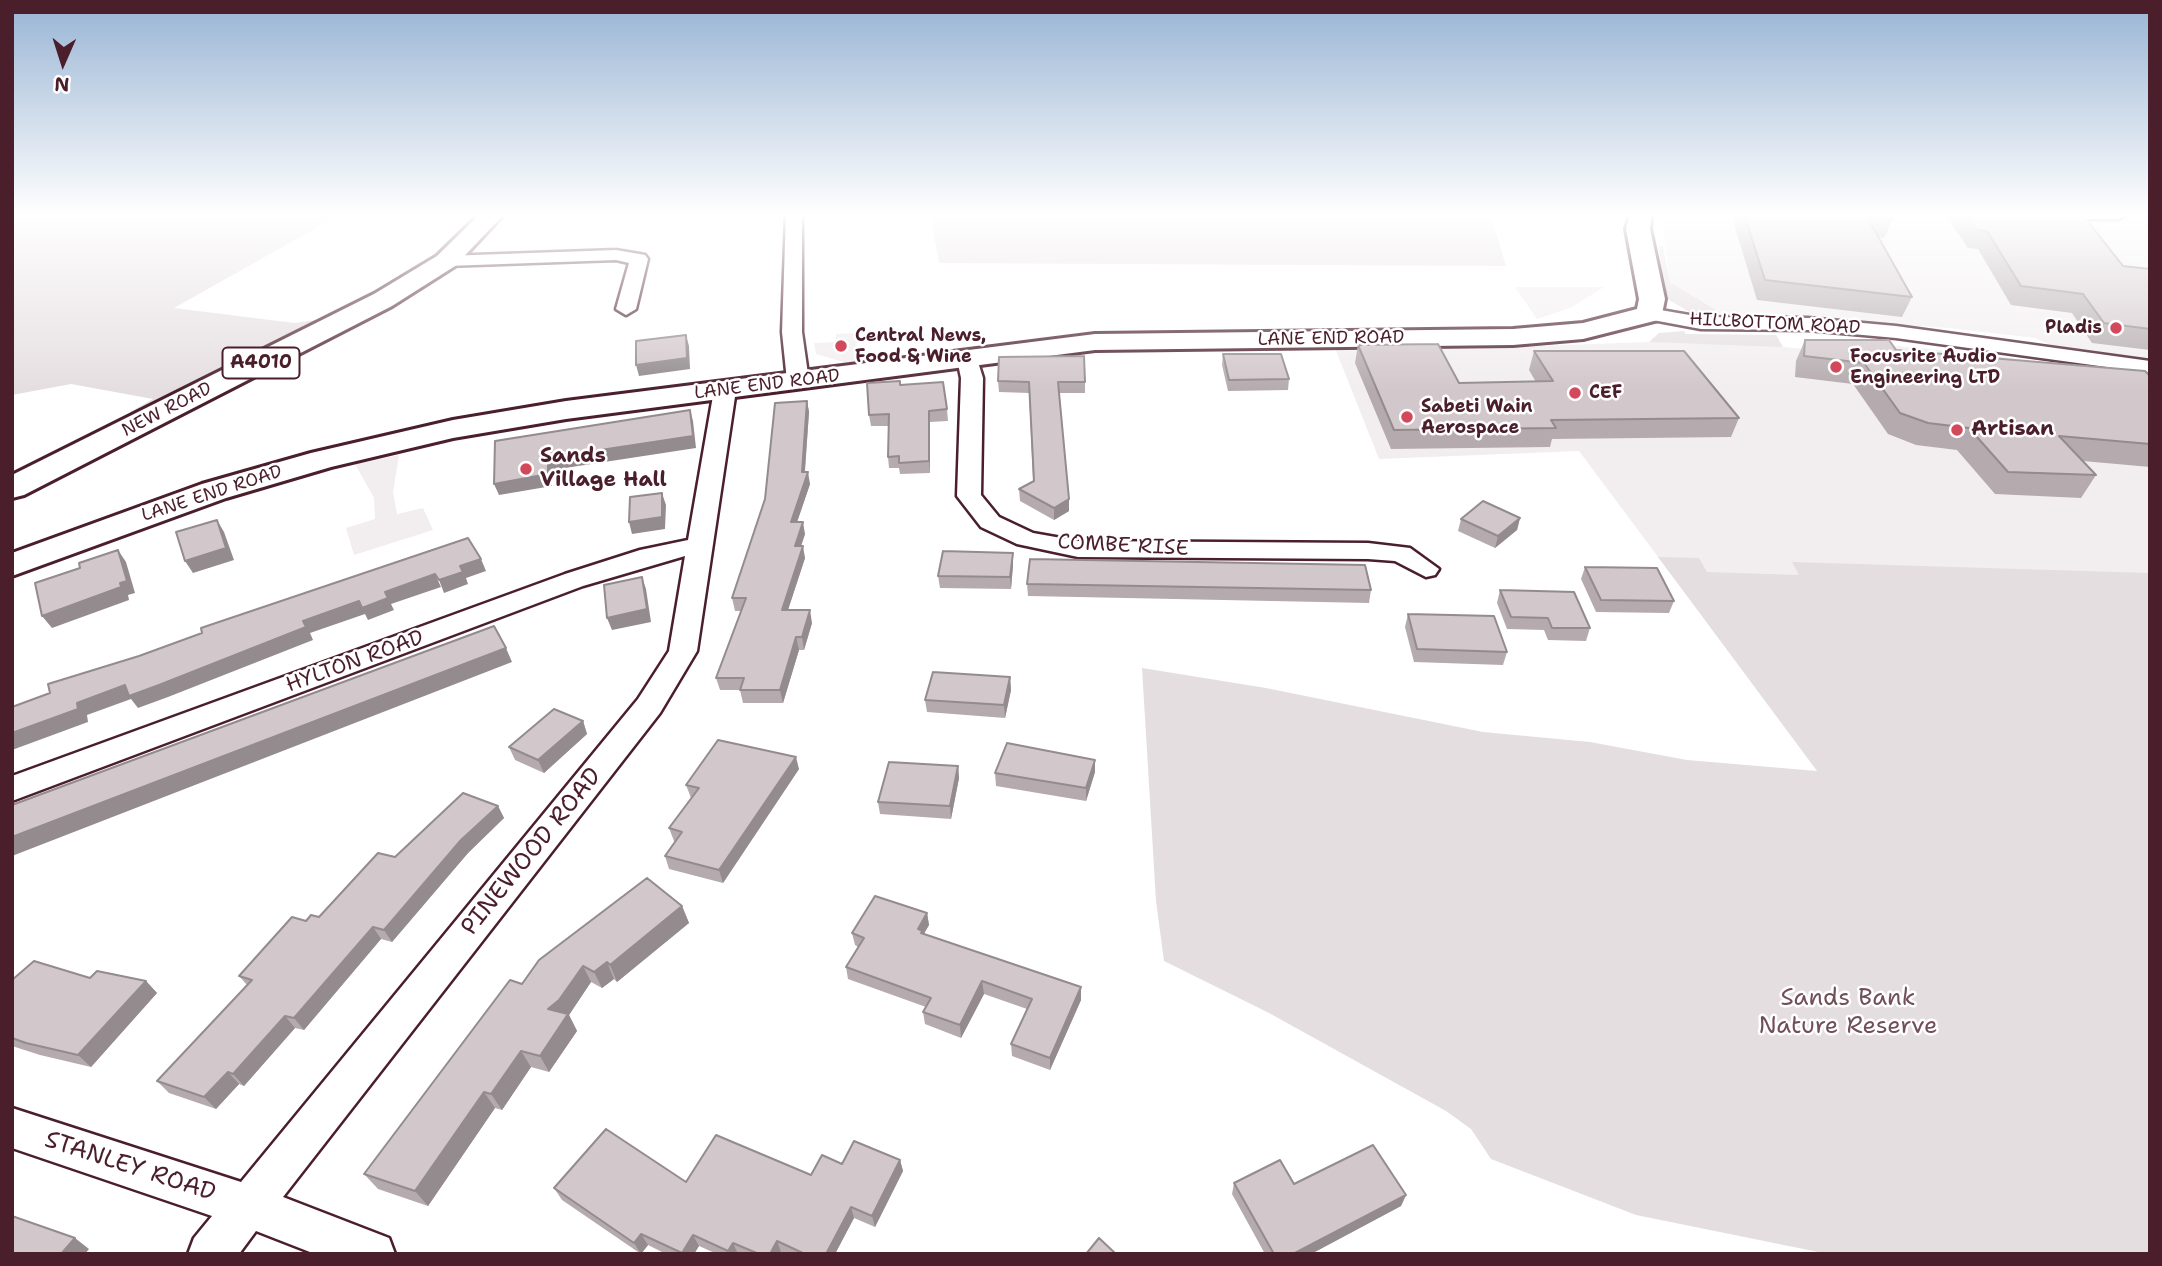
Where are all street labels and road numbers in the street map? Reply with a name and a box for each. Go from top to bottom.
street label: HILLBOTTOM ROAD [1689,309,1861,339]
street label: LANE END ROAD [1258,327,1404,351]
road number: A4010 [222,348,300,378]
street label: LANE END ROAD [693,365,841,405]
street label: NEW ROAD [118,378,216,442]
street label: LANE END ROAD [139,461,285,527]
street label: COMBE RISE [1057,530,1189,562]
street label: HYLTON ROAD [283,625,427,699]
street label: PINEWOOD ROAD [456,762,608,942]
street label: STANLEY ROAD [41,1126,219,1208]

